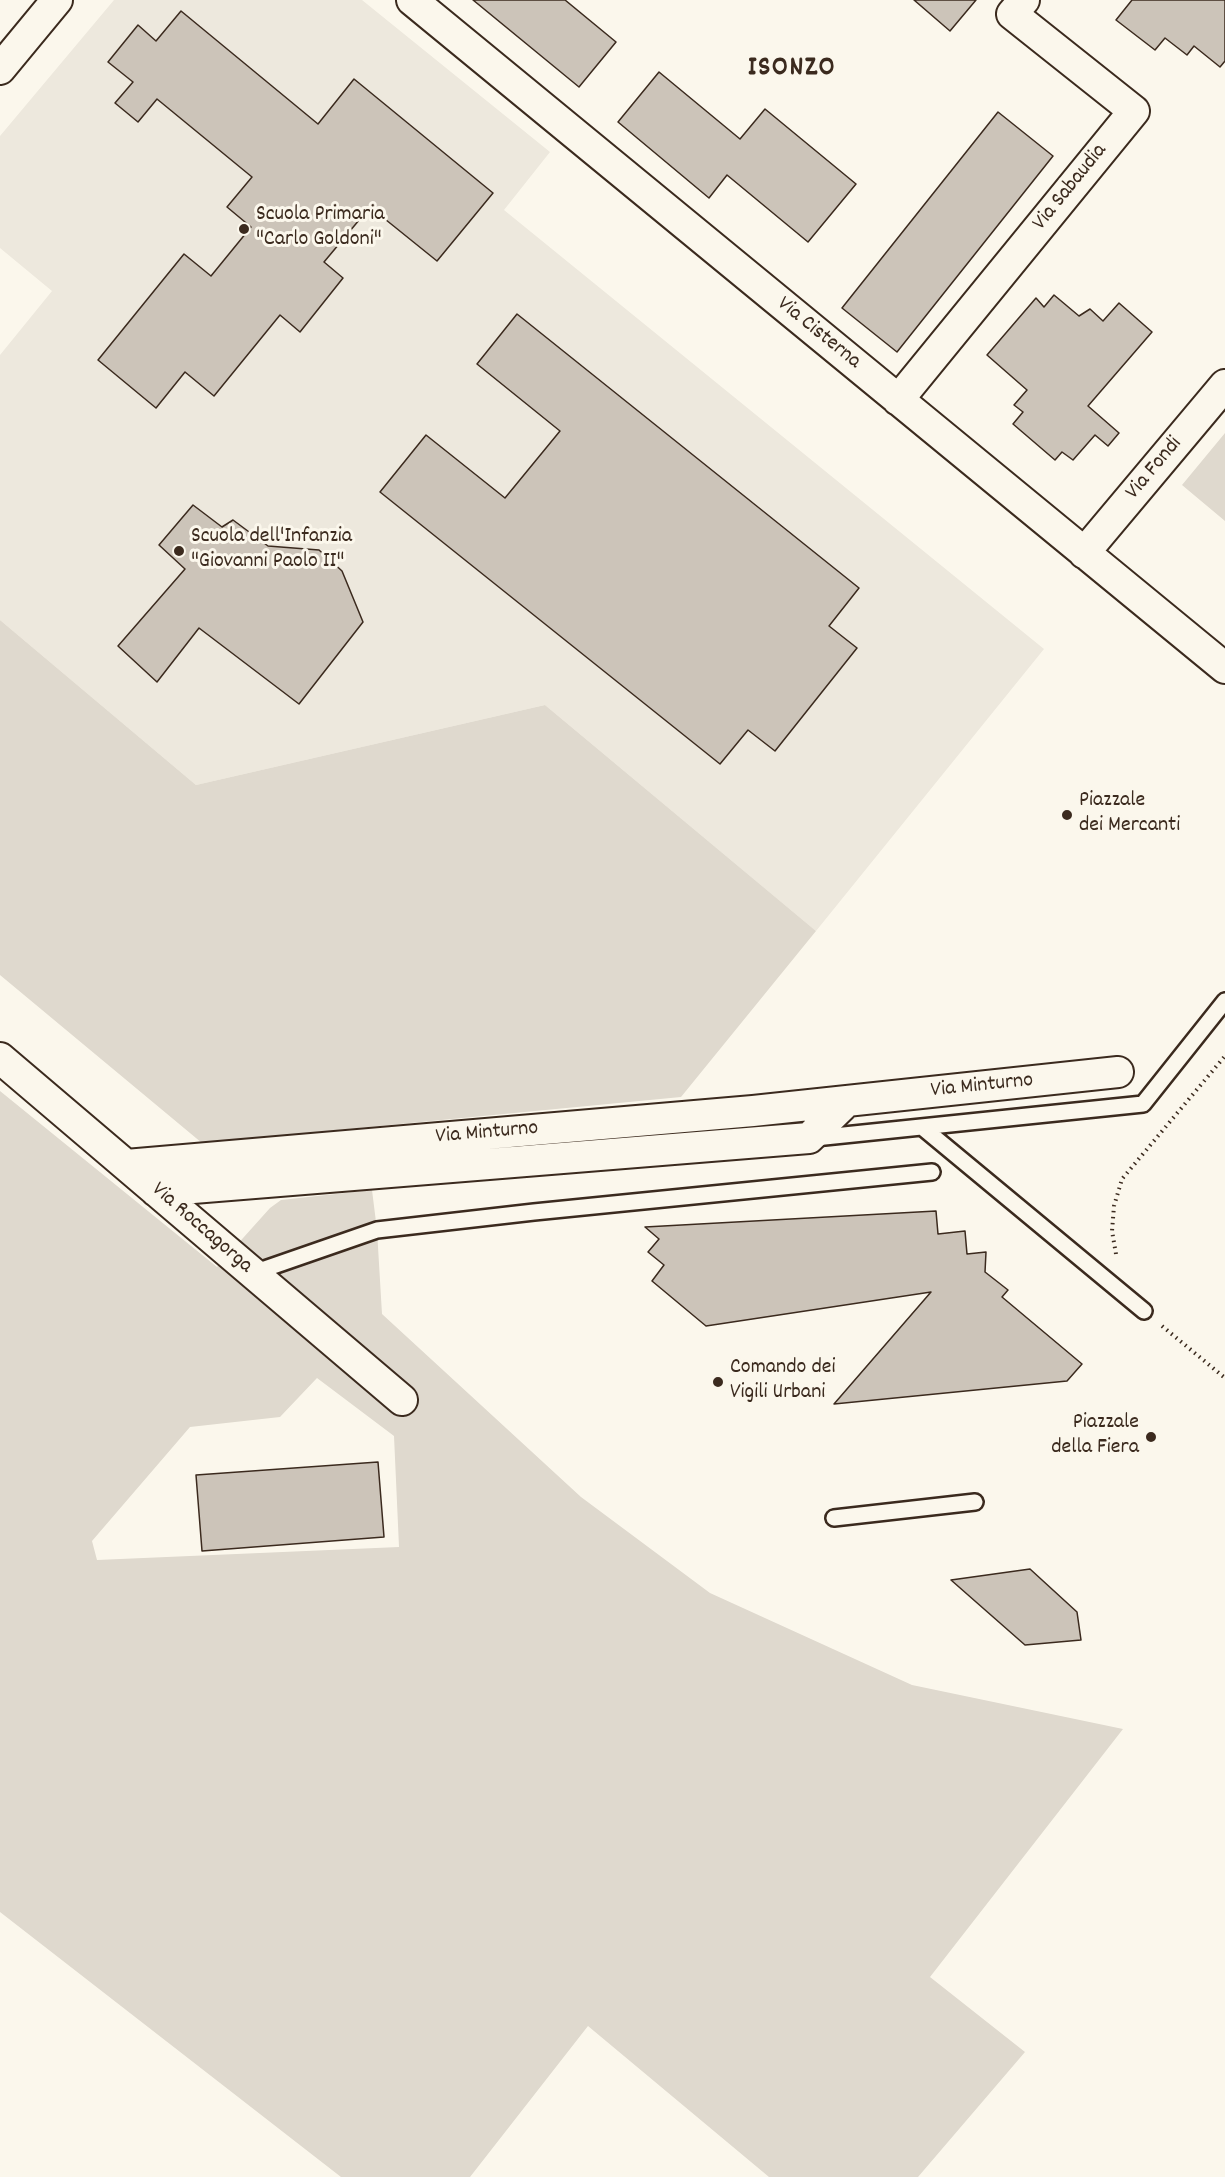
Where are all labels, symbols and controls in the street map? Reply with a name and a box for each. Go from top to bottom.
district label: ISONZO [748,53,836,87]
street label: Via Sabaudia [1028,139,1114,237]
place label: Scuola Primaria "Carlo Goldoni" [256,203,385,254]
marker: Scuola Primaria "Carlo Goldoni" [237,222,251,236]
street label: Via Cisterna [771,292,865,376]
street label: Via Fondi [1121,432,1189,506]
place label: Scuola dell'Infanzia "Giovanni Paolo II" [191,525,352,576]
marker: Scuola dell'Infanzia "Giovanni Paolo II" [172,544,186,558]
place label: Piazzale dei Mercanti [1079,789,1180,840]
marker: Piazzale dei Mercanti [1060,808,1074,822]
street label: Via Minturno [930,1069,1034,1105]
street label: Via Minturno [435,1116,539,1152]
street label: Via Roccagorga [145,1178,257,1280]
place label: Comando dei Vigili Urbani [730,1356,835,1408]
marker: Comando dei Vigili Urbani [711,1375,725,1389]
place label: Piazzale della Fiera [1051,1411,1139,1462]
marker: Piazzale della Fiera [1144,1430,1158,1444]

